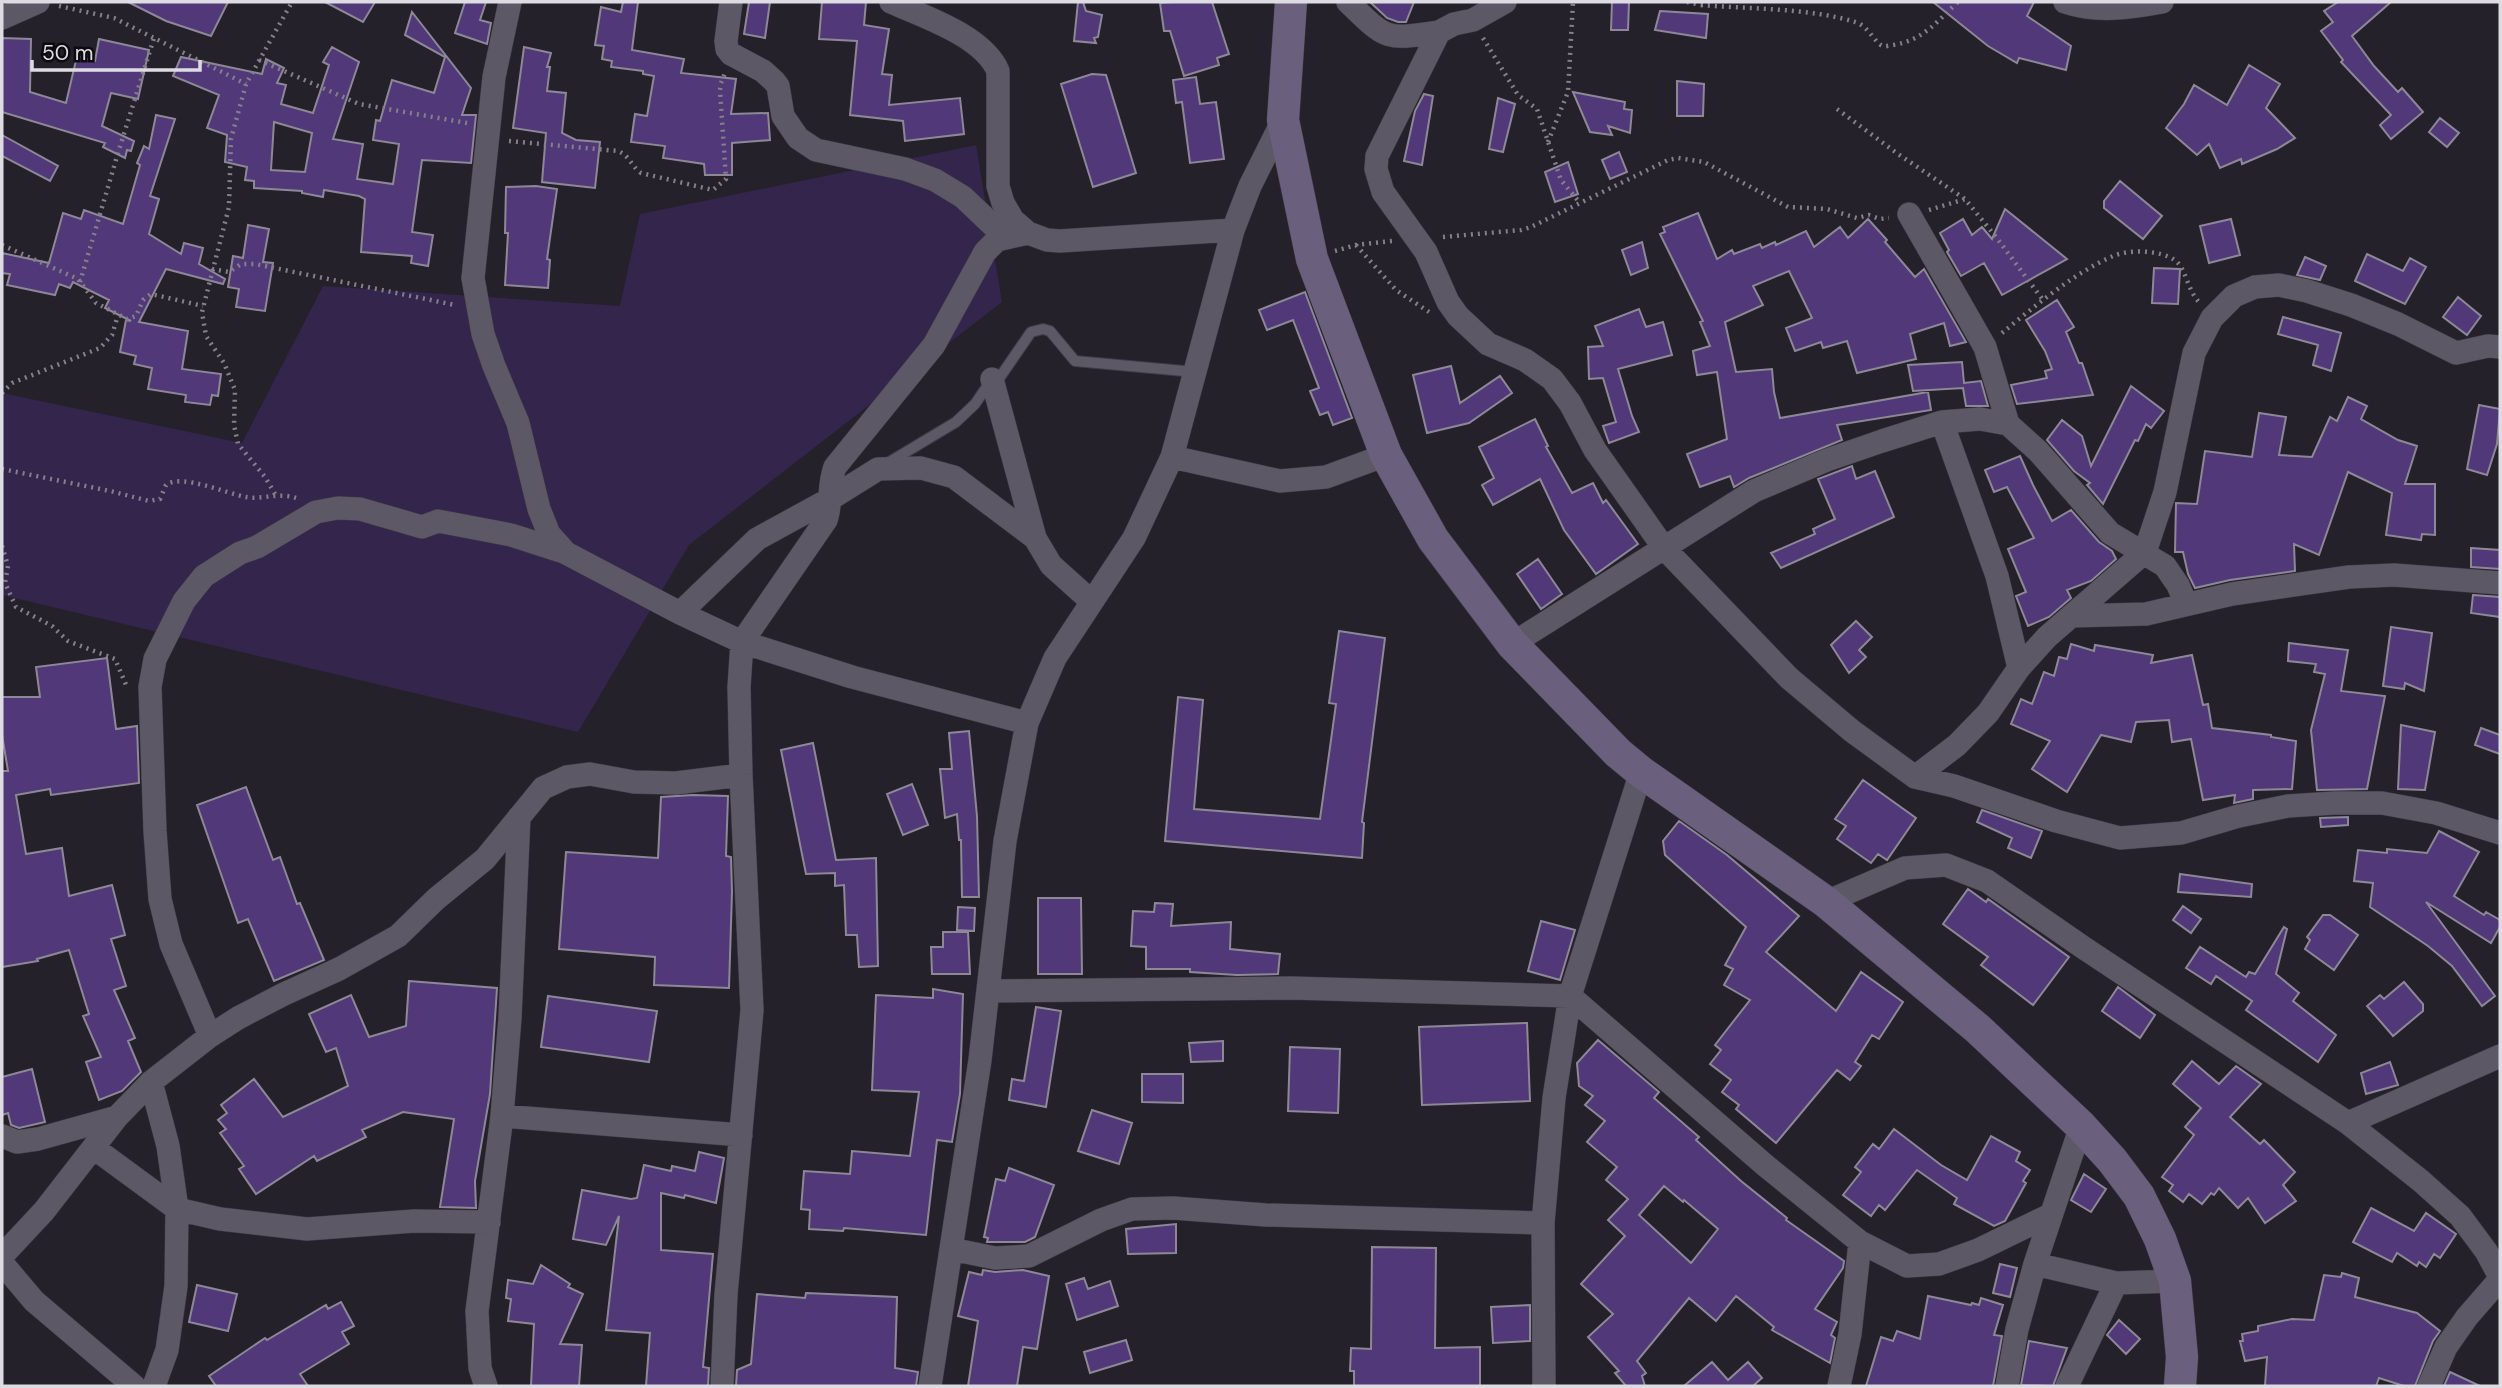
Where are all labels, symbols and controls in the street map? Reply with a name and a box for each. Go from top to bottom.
scale bar [32,28,200,72]
text: 50 m [42,39,93,67]

